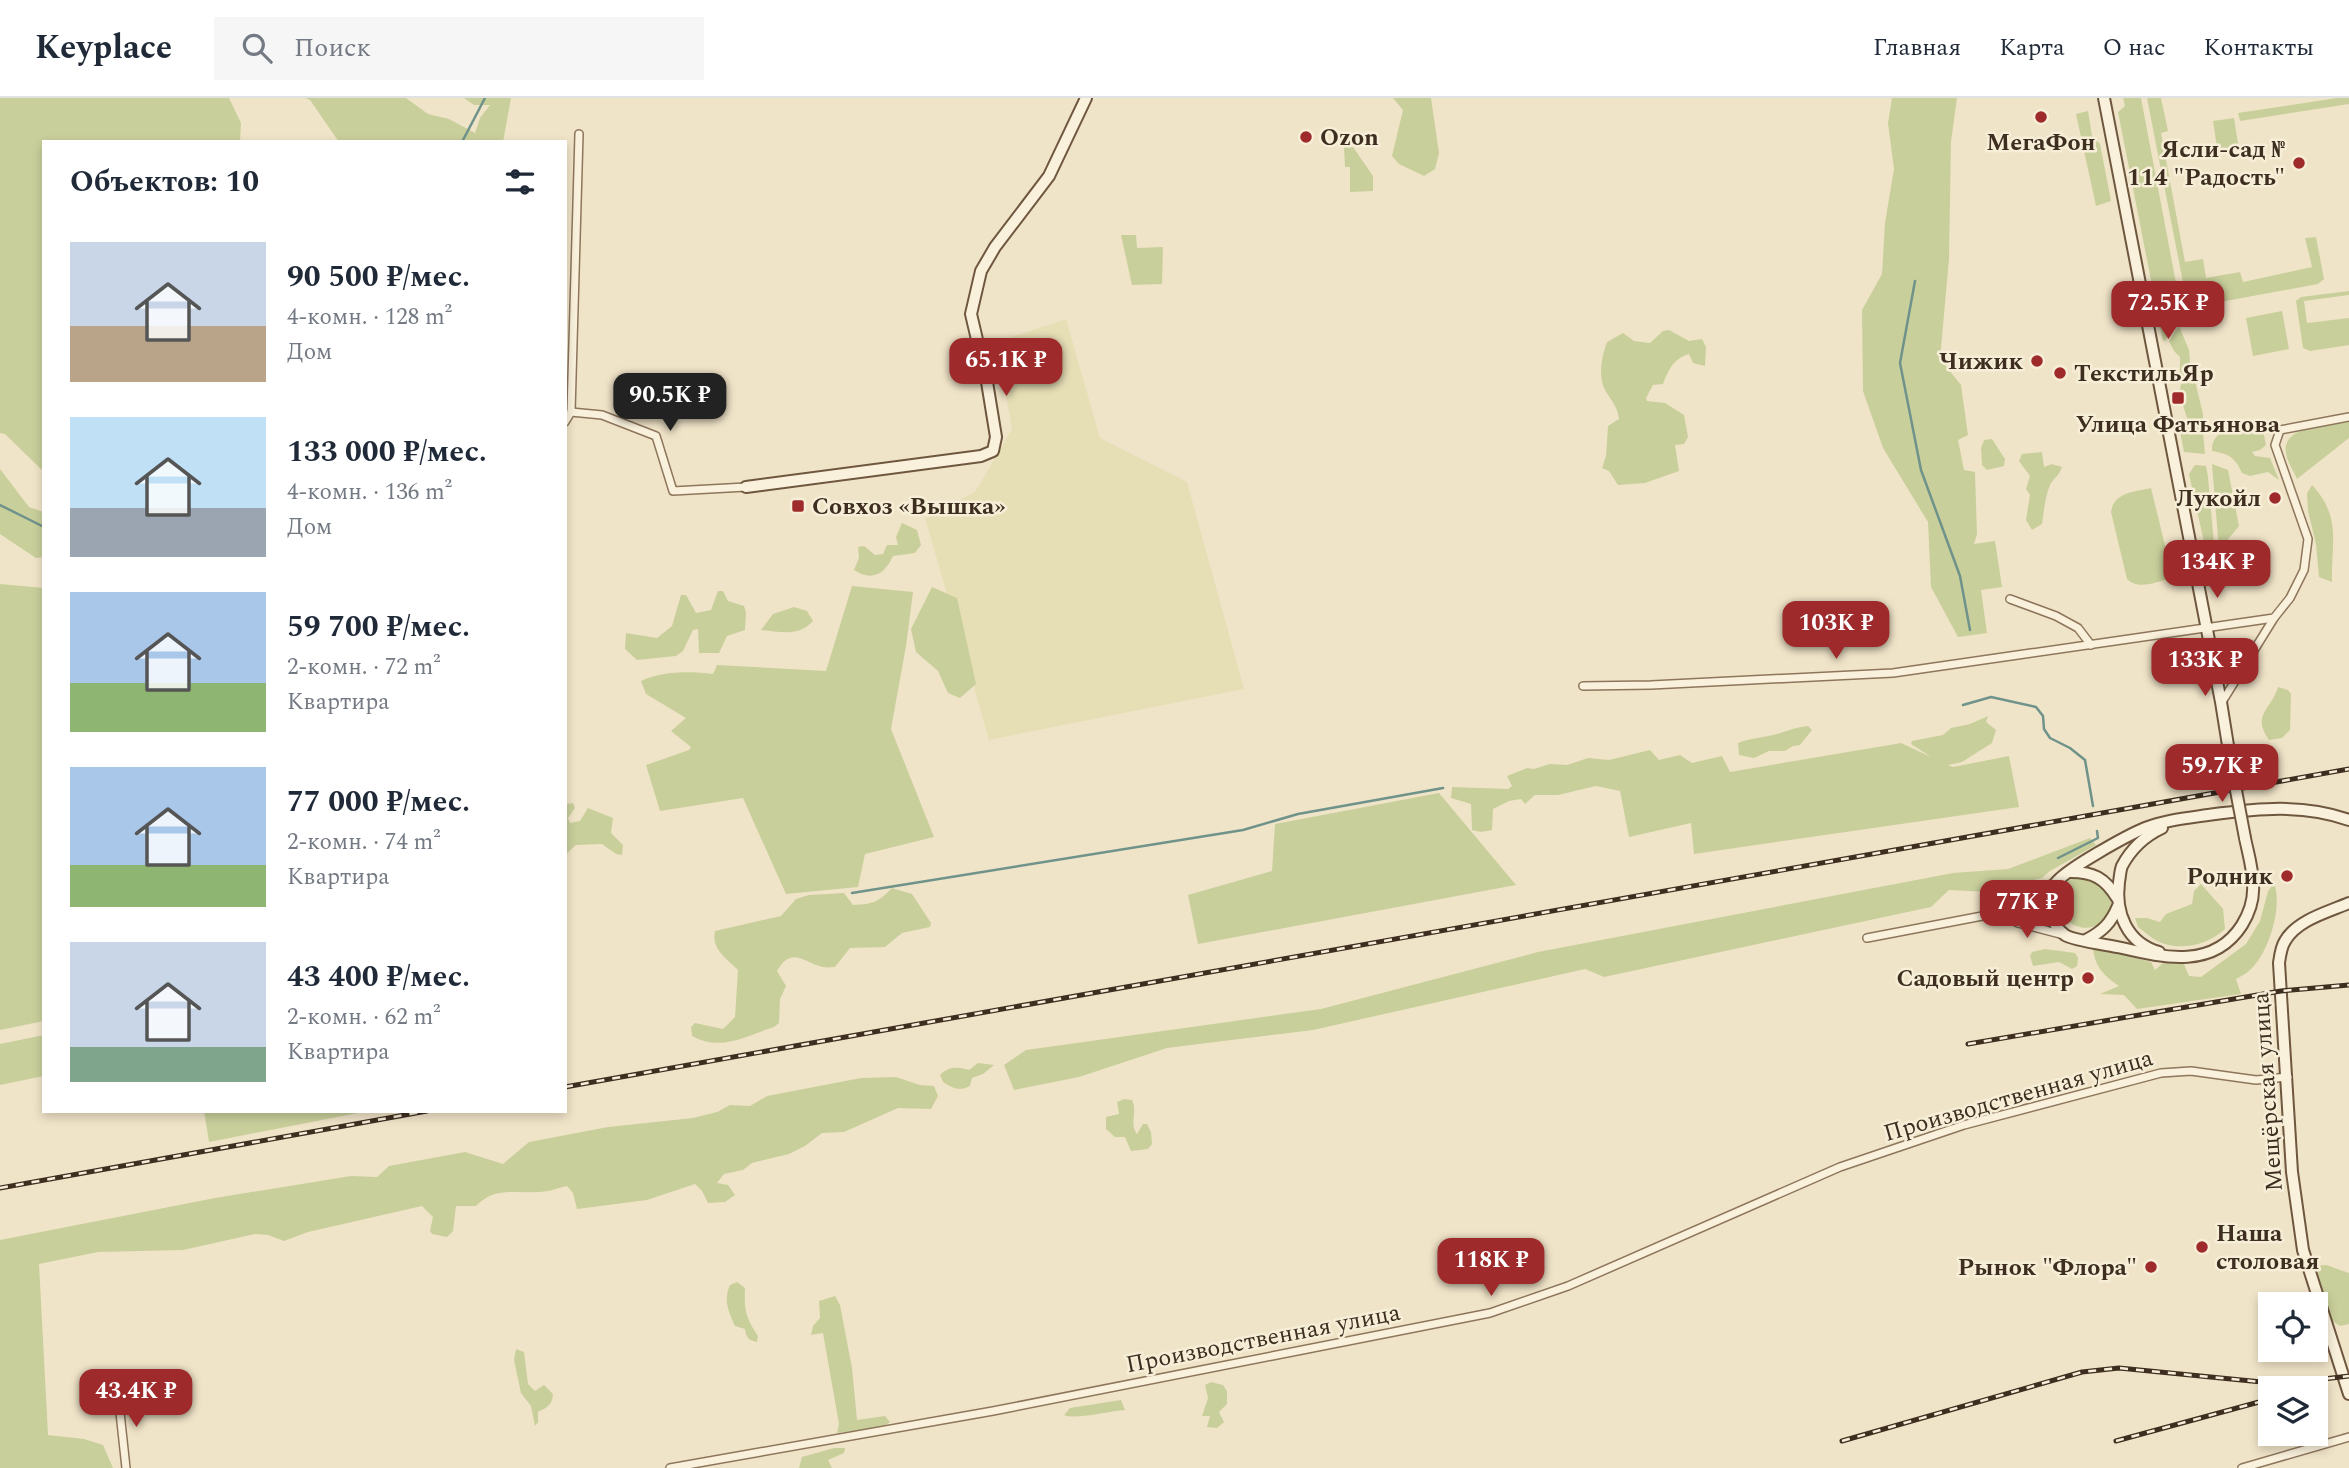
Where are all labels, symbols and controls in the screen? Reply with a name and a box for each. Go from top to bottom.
search box [214,17,704,80]
text: Keyplace [35,23,172,73]
text: Поиск [294,28,371,68]
icon: search [238,29,276,67]
text: Главная [1873,30,1961,66]
text: Карта [1999,30,2065,66]
text: О нас [2103,30,2166,66]
text: Контакты [2204,30,2314,66]
marker: МегаФон [2033,109,2049,125]
place label: Ozon [1320,120,1379,156]
place label: МегаФон [1986,125,2096,161]
marker: Ozon [1298,129,1314,145]
place label: Ясли-сад № 114 "Радость" [2127,132,2286,196]
marker: Ясли-сад № 114 "Радость" [2291,155,2307,171]
text: Объектов: 10 [70,159,259,205]
icon: filters [501,163,539,201]
text: 90 500 ₽/мес. [287,254,470,300]
icon: home [126,270,210,354]
pin: 72.5K ₽ [2103,282,2233,341]
text: 72.5K ₽ [2127,286,2209,321]
text: 4-комн. · 128 m² [287,300,452,335]
text: Дом [287,335,332,370]
pin: 65.1K ₽ [941,338,1071,398]
text: 65.1K ₽ [965,343,1047,378]
place label: Чижик [1939,344,2024,380]
marker: Чижик [2029,353,2045,369]
place label: ТекстильЯр [2074,356,2214,392]
marker: ТекстильЯр [2052,365,2068,381]
pin: 90.5K ₽ [605,374,735,433]
text: 90.5K ₽ [629,378,711,413]
marker: Улица Фатьянова [2170,390,2186,406]
place label: Улица Фатьянова [2076,407,2281,443]
text: 133 000 ₽/мес. [287,429,487,475]
icon: home [126,445,210,529]
text: 4-комн. · 136 m² [287,475,452,510]
place label: Лукойл [2176,481,2261,517]
place label: Совхоз «Вышка» [812,489,1006,525]
marker: Лукойл [2267,490,2283,506]
marker: Совхоз «Вышка» [790,498,806,514]
text: Дом [287,510,332,545]
pin: 134K ₽ [2160,540,2274,600]
text: 134K ₽ [2179,545,2255,580]
pin: 103K ₽ [1779,602,1893,661]
text: 59 700 ₽/мес. [287,604,470,650]
text: 103K ₽ [1798,606,1874,641]
icon: home [126,620,210,704]
pin: 133K ₽ [2148,638,2262,698]
text: 133K ₽ [2167,643,2243,678]
text: 2-комн. · 72 m² [287,650,441,685]
text: Квартира [287,685,390,720]
pin: 59.7K ₽ [2157,744,2287,804]
text: 59.7K ₽ [2181,749,2263,784]
text: 77 000 ₽/мес. [287,779,470,825]
icon: home [126,795,210,879]
text: 2-комн. · 74 m² [287,825,441,860]
place label: Родник [2186,859,2274,895]
text: Квартира [287,860,390,895]
marker: Родник [2279,868,2295,884]
pin: 77K ₽ [1978,880,2076,940]
text: 77K ₽ [1996,885,2058,920]
text: 43 400 ₽/мес. [287,954,470,1000]
place label: Садовый центр [1896,961,2074,997]
icon: home [126,970,210,1054]
marker: Садовый центр [2080,970,2096,986]
street label: Мещёрская улица [2243,991,2293,1193]
text: 2-комн. · 62 m² [287,1000,441,1035]
text: Квартира [287,1035,390,1070]
street label: Производственная улица [1879,1040,2158,1152]
place label: Наша столовая [2216,1216,2319,1280]
pin: 118K ₽ [1434,1238,1548,1298]
marker: Наша столовая [2194,1239,2210,1255]
text: 118K ₽ [1453,1243,1529,1278]
place label: Рынок "Флора" [1958,1250,2137,1286]
marker: Рынок "Флора" [2143,1259,2159,1275]
map controls [2258,1292,2328,1446]
button: locate [2258,1292,2328,1362]
street label: Производственная улица [1123,1295,1404,1383]
pin: 43.4K ₽ [71,1370,201,1429]
text: 43.4K ₽ [95,1374,177,1409]
button: layers [2258,1376,2328,1446]

